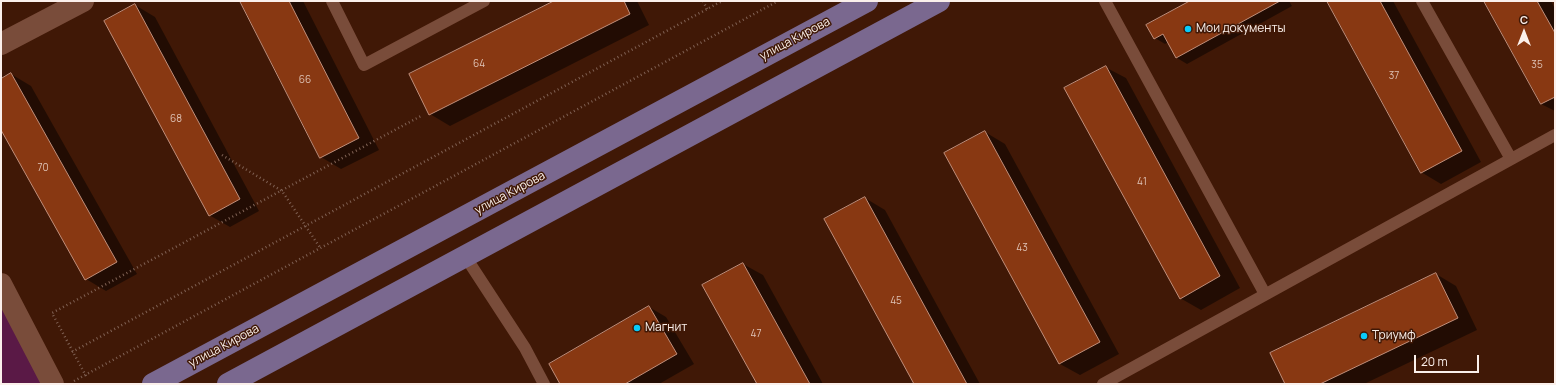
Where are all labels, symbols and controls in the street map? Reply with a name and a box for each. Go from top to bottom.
north arrow [1504,12,1544,52]
text: С [1520,12,1528,27]
street label: улица Кирова [757,14,833,64]
place label: Мои документы [1196,22,1285,36]
marker: Мои документы [1183,24,1193,34]
house number: 64 [473,58,485,70]
house number: 35 [1531,59,1543,71]
house number: 37 [1389,70,1399,82]
house number: 66 [299,74,311,86]
house number: 68 [170,113,182,125]
house number: 70 [37,162,49,174]
street label: улица Кирова [472,168,548,218]
house number: 41 [1137,176,1147,188]
house number: 43 [1016,242,1028,254]
house number: 45 [890,295,902,307]
street label: улица Кирова [186,321,262,371]
place label: Магнит [645,321,687,335]
marker: Магнит [632,323,642,333]
house number: 47 [751,328,761,340]
place label: Триумф [1372,329,1416,343]
marker: Триумф [1359,331,1369,341]
scale bar [1416,347,1481,373]
text: 20 m [1421,353,1448,370]

